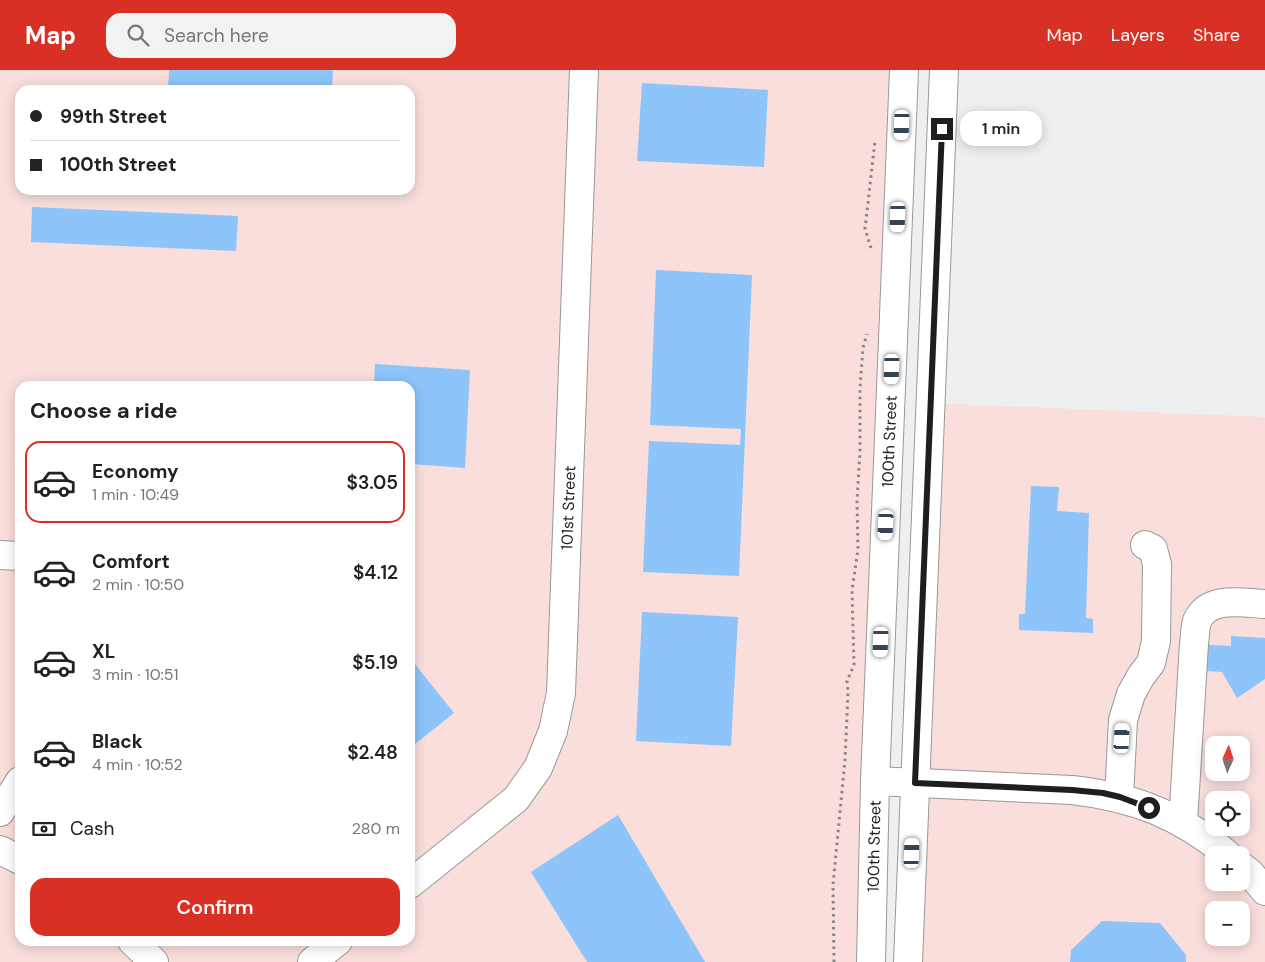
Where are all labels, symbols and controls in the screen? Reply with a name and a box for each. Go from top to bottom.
search box [106,13,456,58]
text: Map [25,20,76,51]
icon: search [124,21,152,49]
text: Search here [164,23,269,48]
text: Map [1047,23,1083,47]
text: Layers [1111,23,1165,47]
text: Share [1193,23,1240,47]
text: 99th Street [60,104,167,129]
car [893,110,910,140]
callout: 1 min [960,112,1042,146]
route end [931,118,953,140]
text: 1 min [982,118,1020,139]
text: 100th Street [60,152,176,177]
car [889,202,906,232]
car [883,354,900,384]
street label: 100th Street [876,395,901,488]
text: Choose a ride [30,396,178,425]
text: Economy [92,459,179,484]
icon: car [32,460,77,505]
street label: 101st Street [556,465,580,550]
text: $3.05 [347,470,398,495]
text: 1 min · 10:49 [92,484,179,505]
car [877,510,894,540]
text: Comfort [92,549,170,574]
icon: car [32,550,77,595]
text: $4.12 [353,560,398,585]
text: 2 min · 10:50 [92,574,184,595]
car [872,627,889,657]
text: XL [92,639,115,664]
icon: car [32,640,77,685]
text: $5.19 [352,650,398,675]
text: 3 min · 10:51 [92,664,179,685]
car [1113,723,1130,753]
text: Black [92,729,143,754]
icon: car [32,730,77,775]
north arrow [1205,736,1250,781]
map controls [1205,736,1250,946]
text: $2.48 [347,740,398,765]
text: 4 min · 10:52 [92,754,183,775]
button: locate [1205,791,1250,836]
route start [1138,797,1160,819]
street label: 100th Street [862,800,885,892]
icon: cash [30,815,58,843]
text: Cash [70,816,114,841]
text: 280 m [352,818,400,839]
car [903,838,920,868]
button: + [1205,846,1250,891]
button: Confirm [30,878,400,936]
button: − [1205,901,1250,946]

